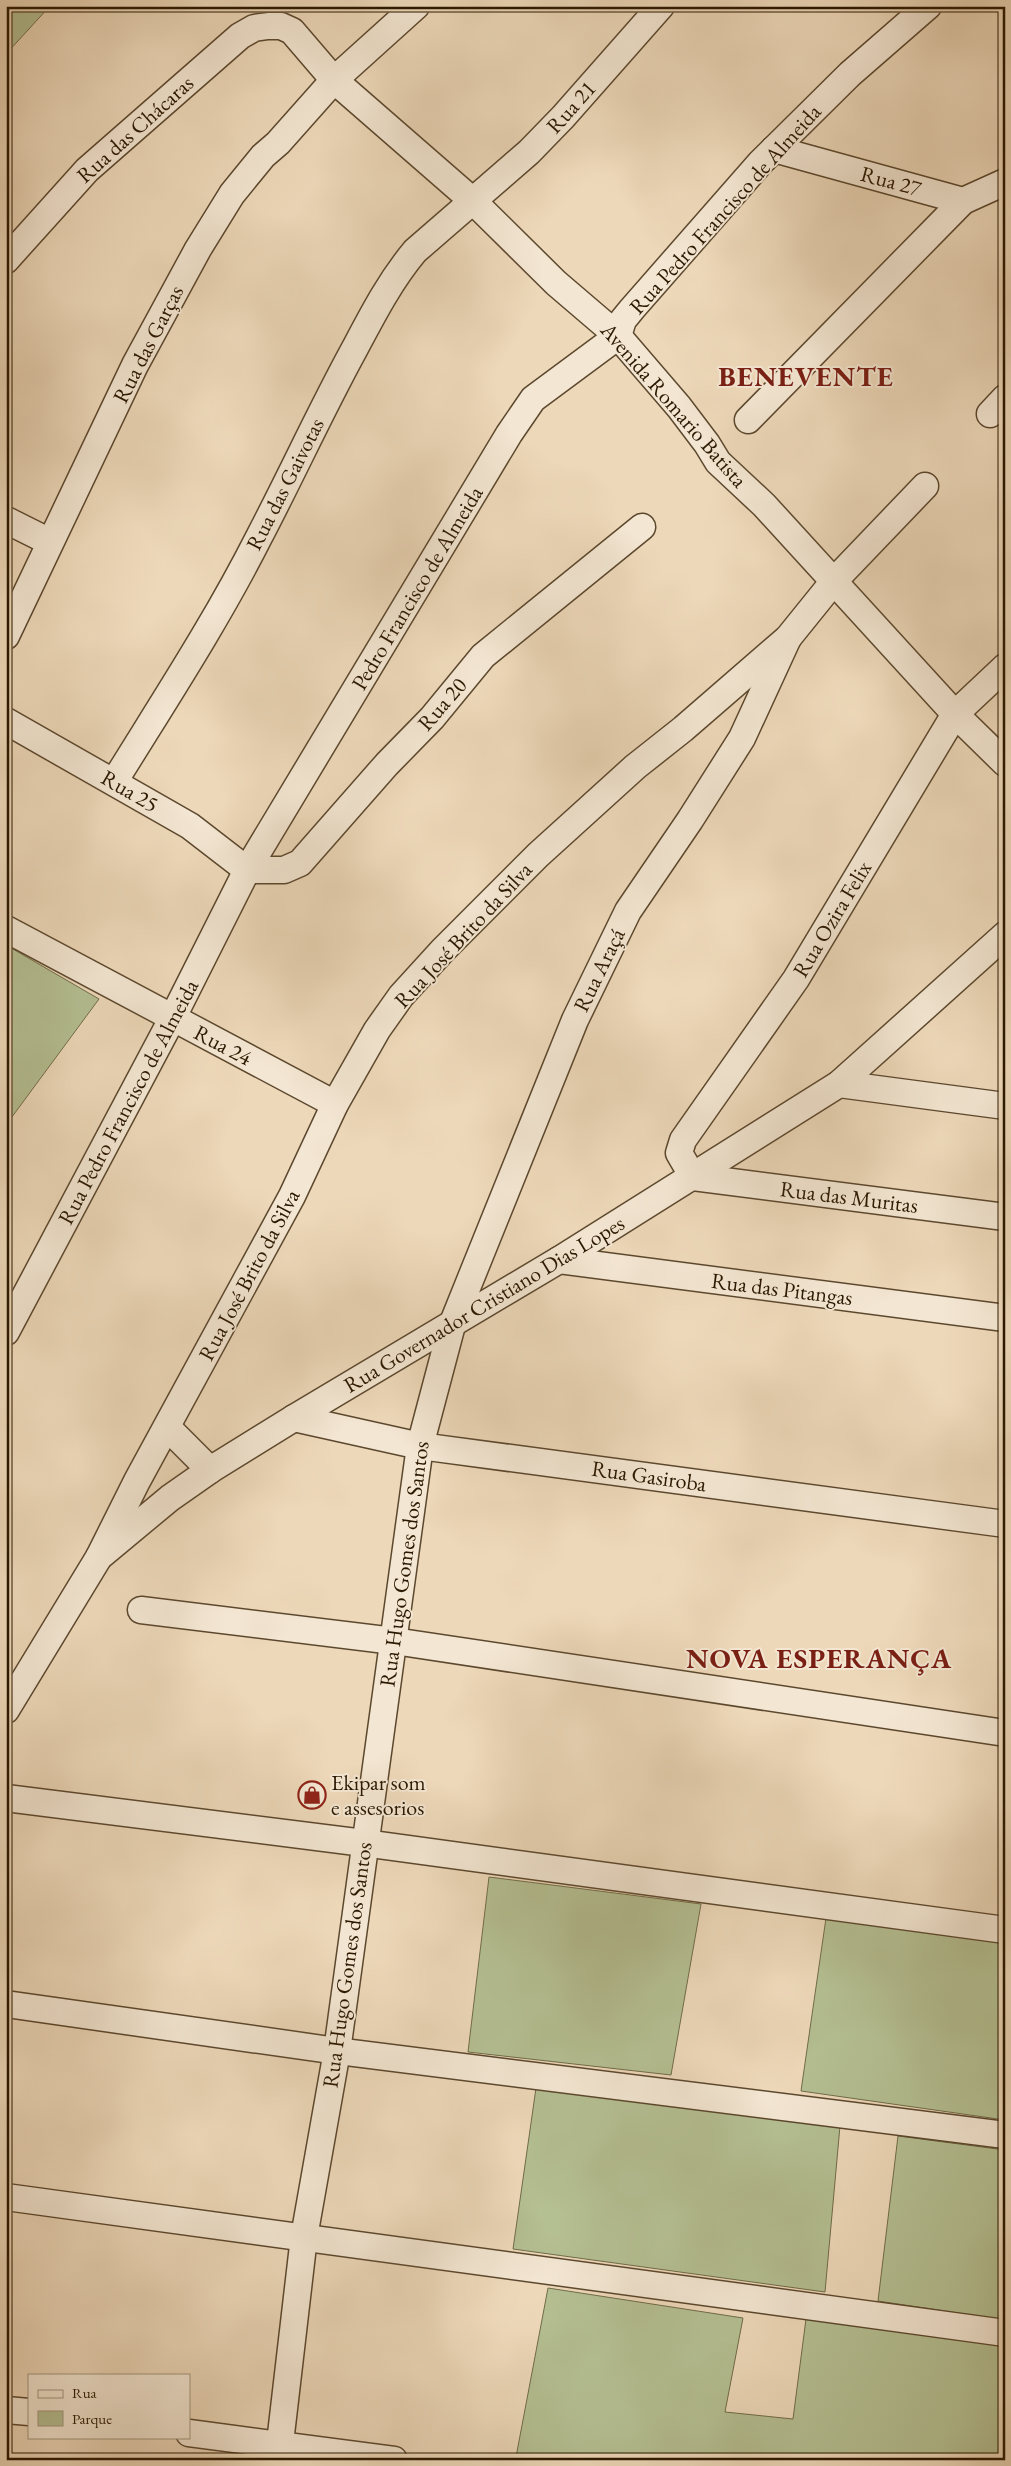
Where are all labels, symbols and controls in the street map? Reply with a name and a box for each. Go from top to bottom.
street label: Rua das Chácaras [70,69,200,189]
street label: Rua 21 [540,74,602,140]
street label: Rua Pedro Francisco de Almeida [623,98,827,320]
street label: Rua 27 [857,159,925,203]
street label: Rua das Garças [106,280,190,408]
street label: Avenida Romario Batista [594,316,754,494]
district label: BENEVENTE [718,358,894,394]
street label: Rua das Gaivotas [239,413,331,555]
street label: Pedro Francisco de Almeida [345,480,490,695]
street label: Rua 20 [411,671,473,737]
street label: Rua 25 [96,763,164,819]
street label: Rua José Brito da Silva [388,855,539,1014]
street label: Rua Ozira Felix [786,855,878,983]
street label: Rua Araçá [566,923,632,1016]
street label: Rua Pedro Francisco de Almeida [51,974,205,1230]
street label: Rua 24 [189,1018,257,1072]
street label: Rua das Muritas [778,1174,920,1220]
street label: Rua José Brito da Silva [192,1184,307,1366]
street label: Rua Governador Cristiano Dias Lopes [338,1208,630,1400]
street label: Rua das Pitangas [710,1266,854,1312]
street label: Rua Hugo Gomes dos Santos [372,1439,436,1689]
street label: Rua Gasiroba [590,1454,709,1498]
district label: NOVA ESPERANÇA [686,1640,952,1676]
place label: Ekipar som e assesorios [331,1768,426,1822]
shop icon: Ekipar som e assesorios [297,1780,327,1810]
street label: Rua Hugo Gomes dos Santos [315,1840,379,2090]
legend [28,2374,190,2438]
text: Rua [72,2383,97,2402]
text: Parque [72,2409,112,2428]

